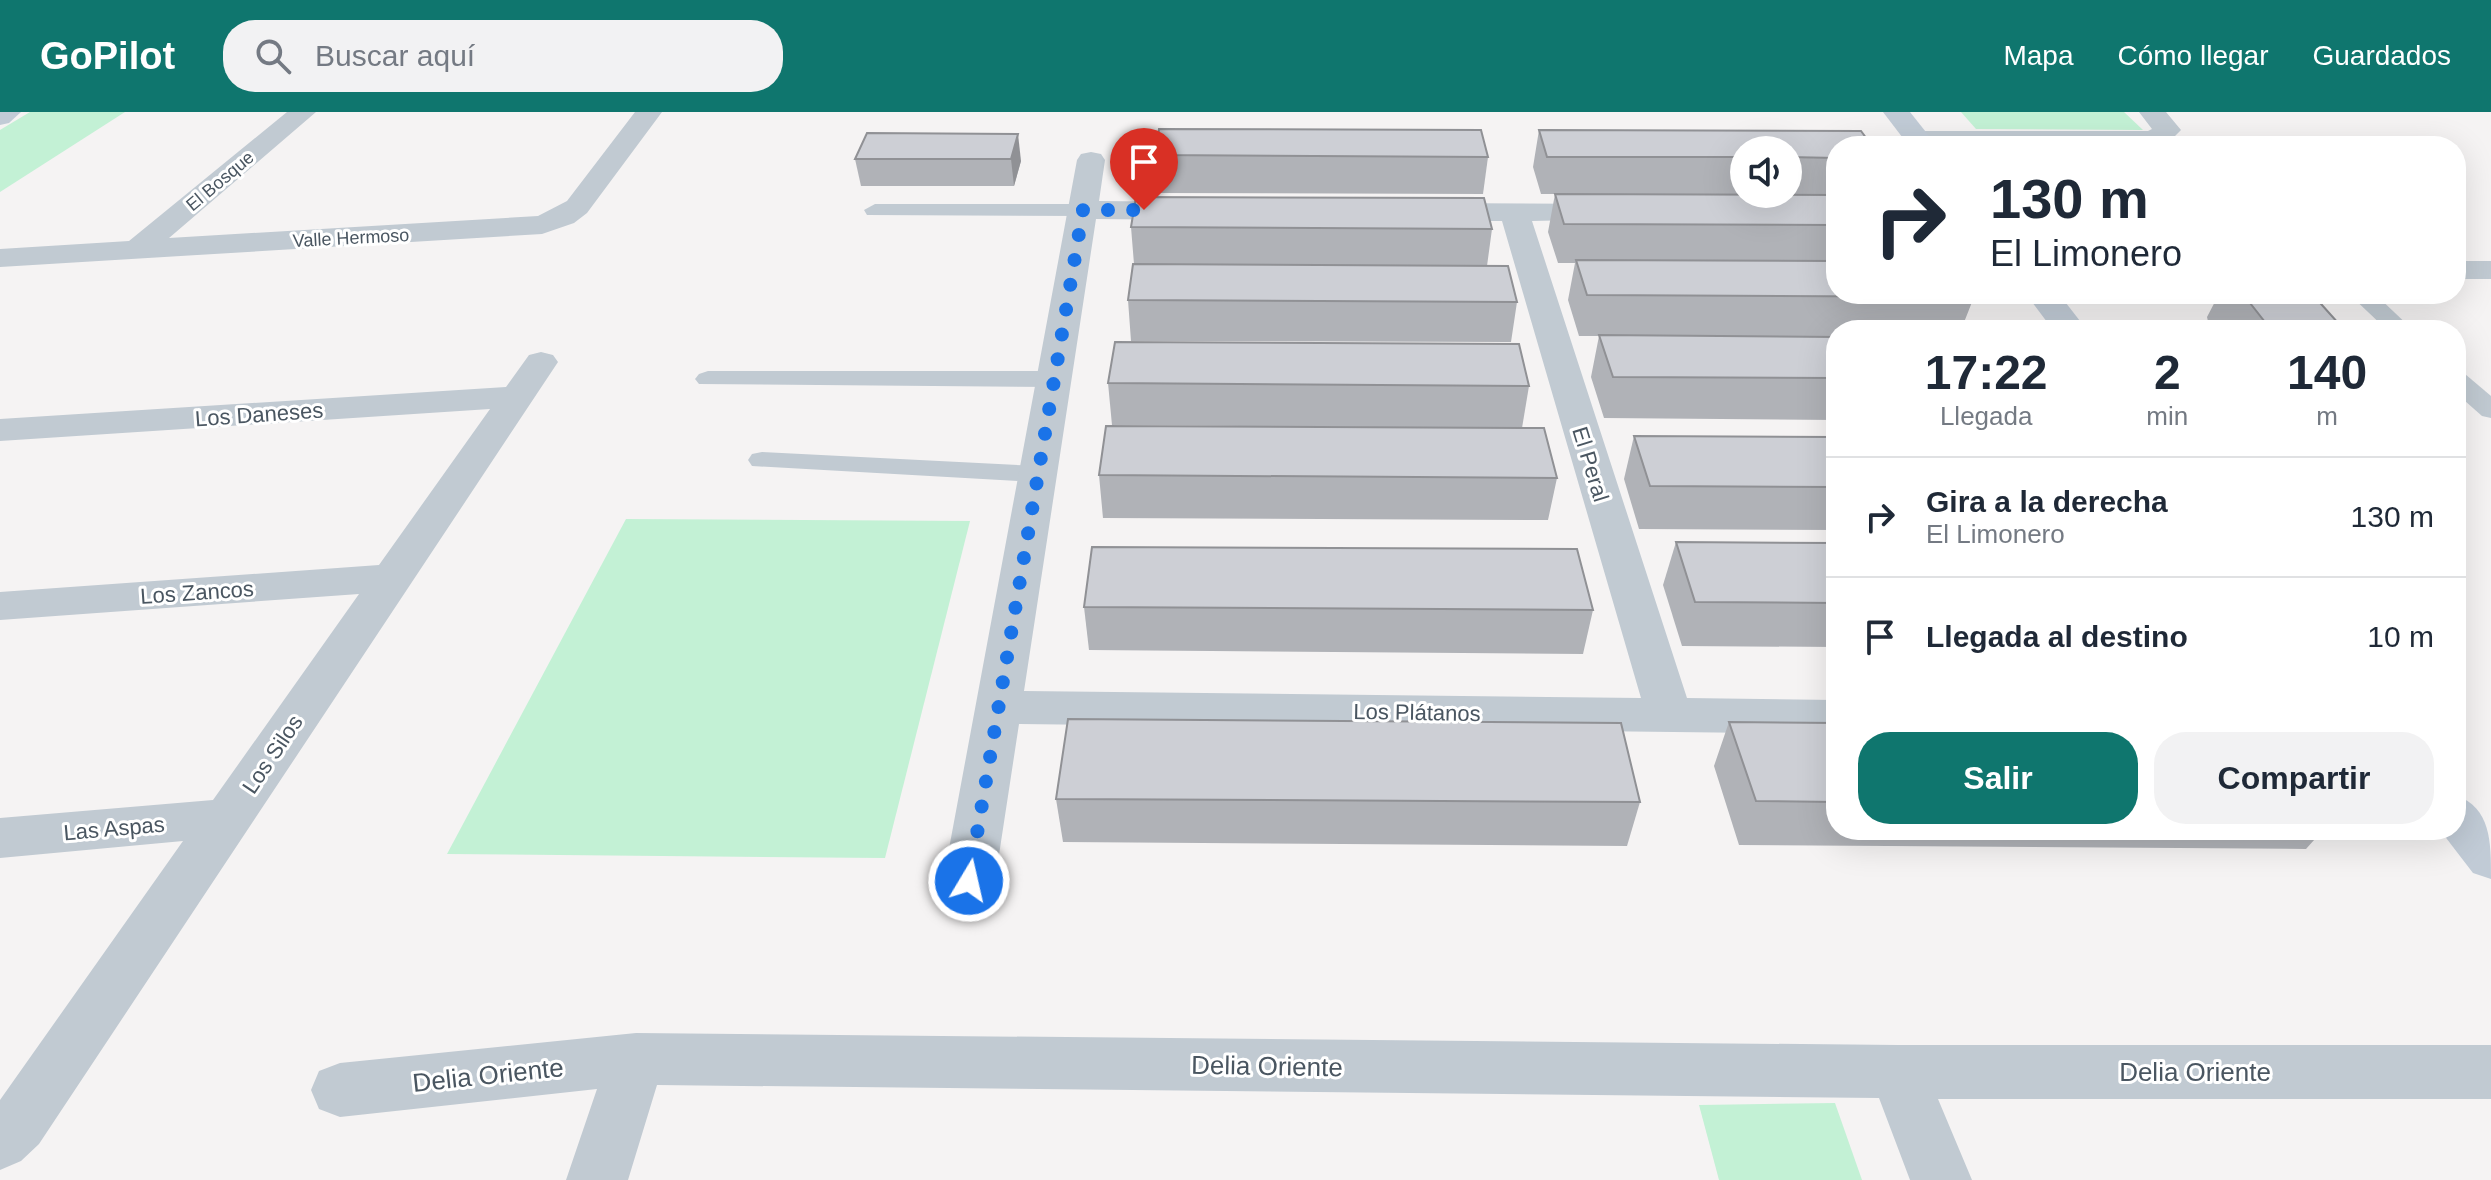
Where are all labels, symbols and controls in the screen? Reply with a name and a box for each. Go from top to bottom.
search box [223,20,783,92]
icon: search [251,34,295,78]
text: GoPilot [40,35,175,77]
text: Buscar aquí [315,39,475,72]
text: Mapa [2003,40,2074,71]
text: Cómo llegar [2118,40,2268,71]
text: Guardados [2312,40,2451,71]
pin [1110,128,1178,210]
map controls [1730,136,1802,208]
button: sound [1730,136,1802,208]
icon: arrive [1122,140,1166,184]
street label: El Bosque [182,147,258,215]
text: 130 m [1990,167,2149,230]
icon: right [1858,168,1962,272]
street label: Valle Hermoso [292,225,410,251]
text: El Limonero [1990,233,2182,274]
text: 17:22 [1925,346,2048,399]
text: 2 [2154,346,2181,399]
text: 140 [2287,346,2367,399]
street label: Los Daneses [194,398,324,431]
text: Llegada [1940,401,2032,431]
text: min [2146,401,2188,431]
text: m [2316,401,2338,431]
street label: El Peral [1567,424,1614,505]
text: Gira a la derecha [1926,485,2168,518]
icon: right [1858,495,1902,539]
text: 130 m [2351,500,2434,533]
text: El Limonero [1926,519,2065,549]
street label: Los Zancos [139,576,255,609]
icon: arrive [1858,615,1902,659]
text: Llegada al destino [1926,620,2188,653]
text: 10 m [2367,620,2434,653]
street label: Los Plátanos [1353,699,1481,726]
street label: Los Silos [237,710,308,798]
button: Salir [1858,732,2138,824]
button: Compartir [2154,732,2434,824]
street label: Las Aspas [62,812,166,845]
position arrow [927,839,1011,923]
street label: Delia Oriente [1191,1050,1343,1082]
street label: Delia Oriente [411,1052,565,1098]
street label: Delia Oriente [2119,1057,2271,1087]

